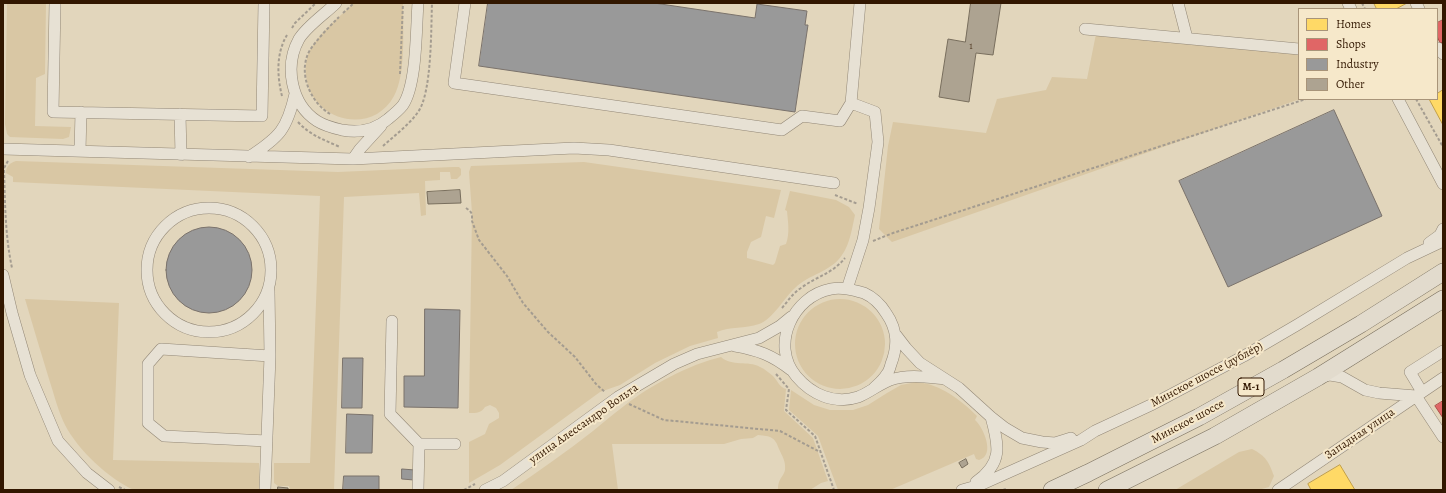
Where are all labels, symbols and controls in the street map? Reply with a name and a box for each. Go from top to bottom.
legend [1298,8,1438,100]
text: Homes [1336,16,1371,32]
text: Shops [1336,36,1366,52]
house number: 1 [969,41,973,53]
text: Industry [1336,56,1379,72]
text: Other [1336,76,1365,92]
street label: Минское шоссе (дублёр) [1148,339,1266,411]
road number: М-1 [1238,378,1264,396]
street label: улица Алессандро Вольта [527,381,641,467]
street label: Минское шоссе [1149,397,1227,447]
street label: Западная улица [1322,405,1398,463]

